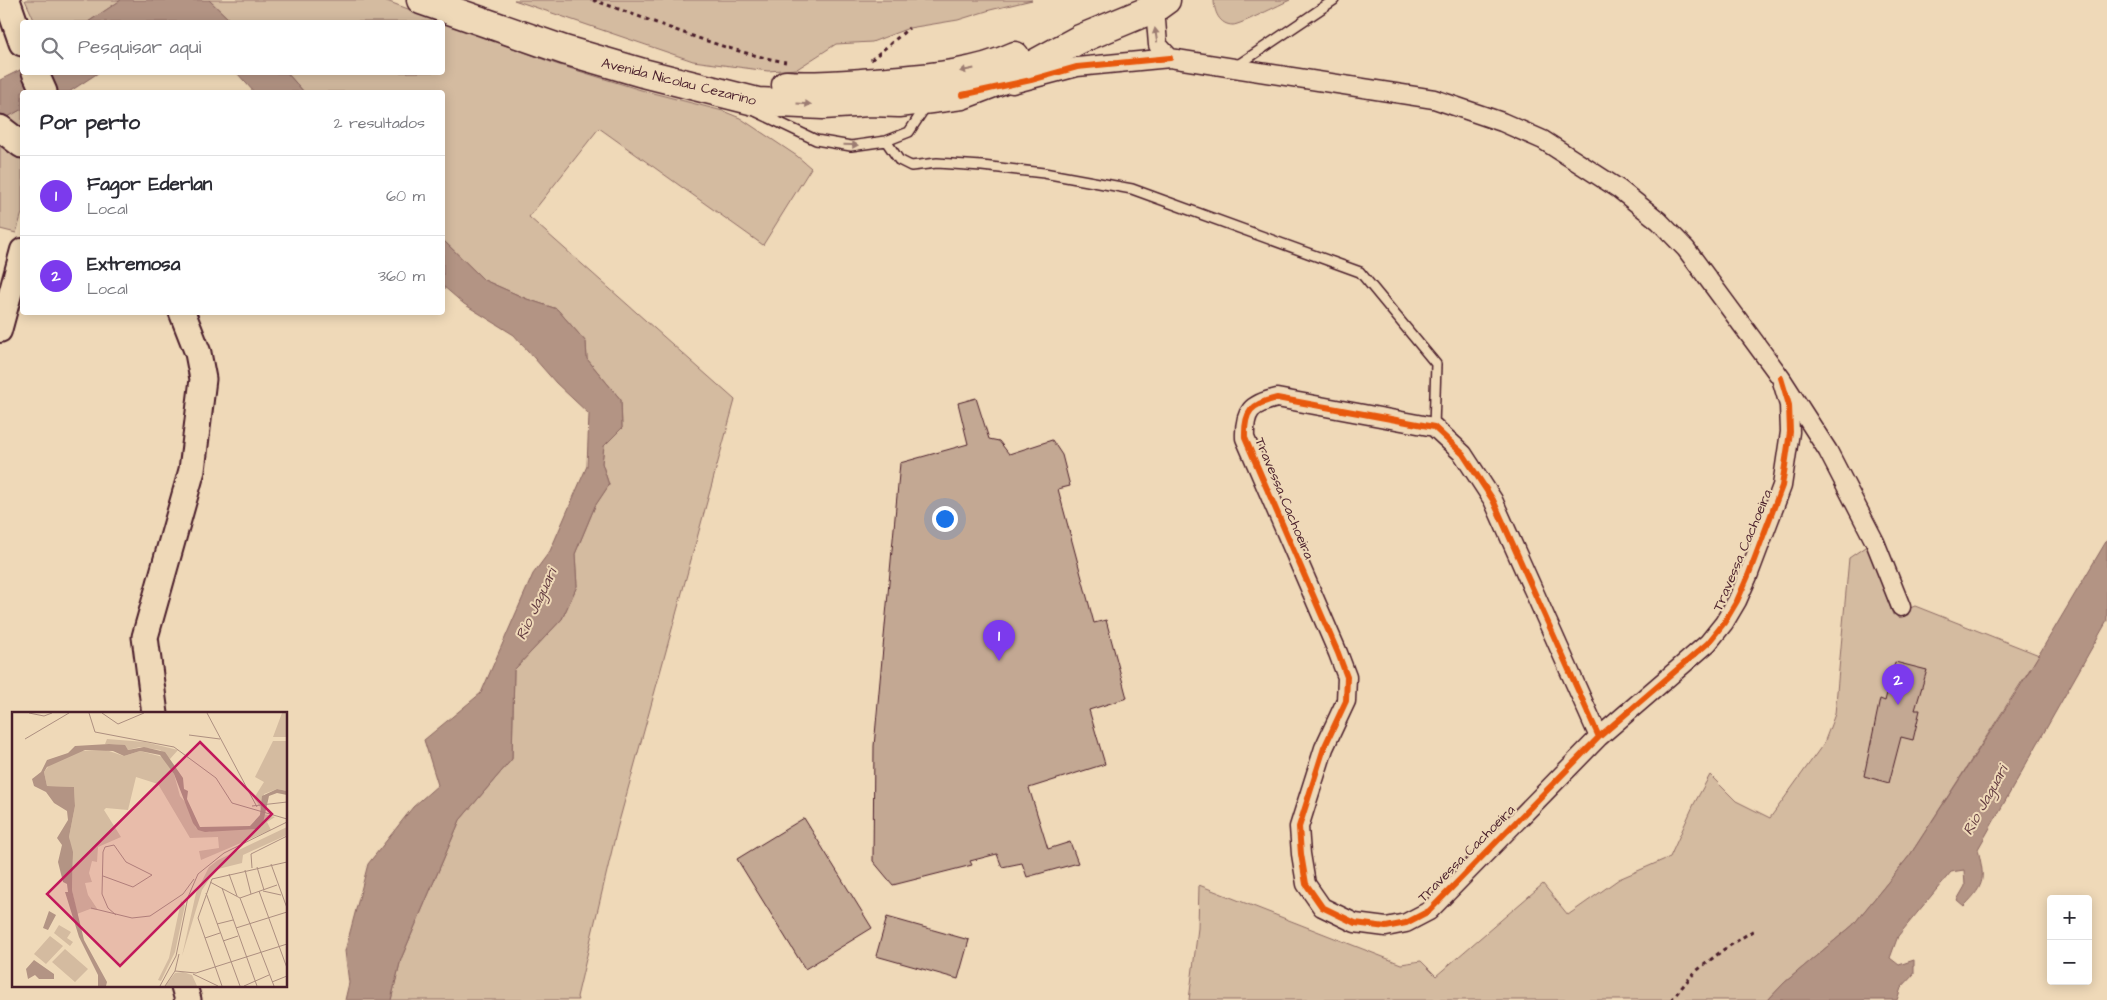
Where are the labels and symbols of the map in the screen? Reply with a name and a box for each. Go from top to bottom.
one-way arrow [1152,27,1160,43]
street label: Avenida Nicolau Cezarino [599,53,758,111]
one-way arrow [959,67,975,75]
one-way arrow [796,101,812,109]
one-way arrow [843,141,859,149]
street label: Travessa Cachoeira [1249,434,1319,562]
street label: Travessa Cachoeira [1708,486,1778,614]
your location [932,506,958,532]
water label: Rio Jaguari [511,564,564,644]
pin: 1 [983,620,1015,661]
pin: 2 [1882,664,1914,705]
inset map [12,712,288,988]
water label: Rio Jaguari [1958,760,2015,839]
street label: Travessa Cachoeira [1414,801,1520,907]

